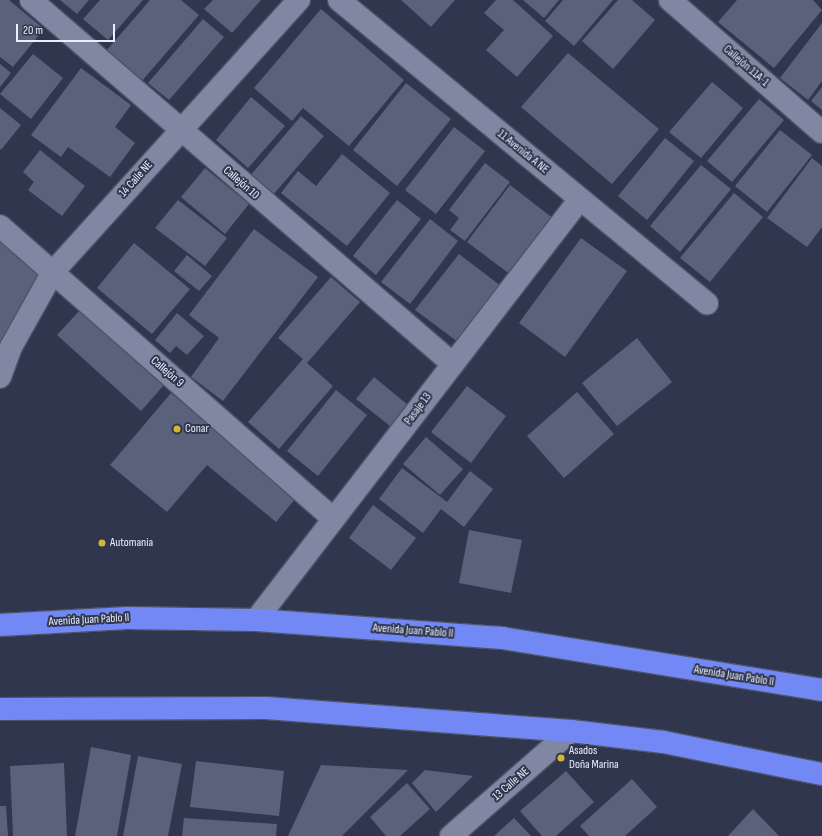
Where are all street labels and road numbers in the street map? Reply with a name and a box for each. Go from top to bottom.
street label: Callejón 11A-1 [720,42,772,90]
street label: 11 Avenida A NE [495,127,551,177]
street label: 14 Calle NE [116,158,156,200]
street label: Callejón 10 [220,163,262,203]
street label: Callejón 9 [148,354,186,390]
street label: Pasaje 13 [401,390,435,428]
street label: Avenida Juan Pablo II [48,611,130,629]
street label: Avenida Juan Pablo II [372,621,454,641]
street label: Avenida Juan Pablo II [693,663,775,689]
street label: 13 Calle NE [490,764,532,804]

